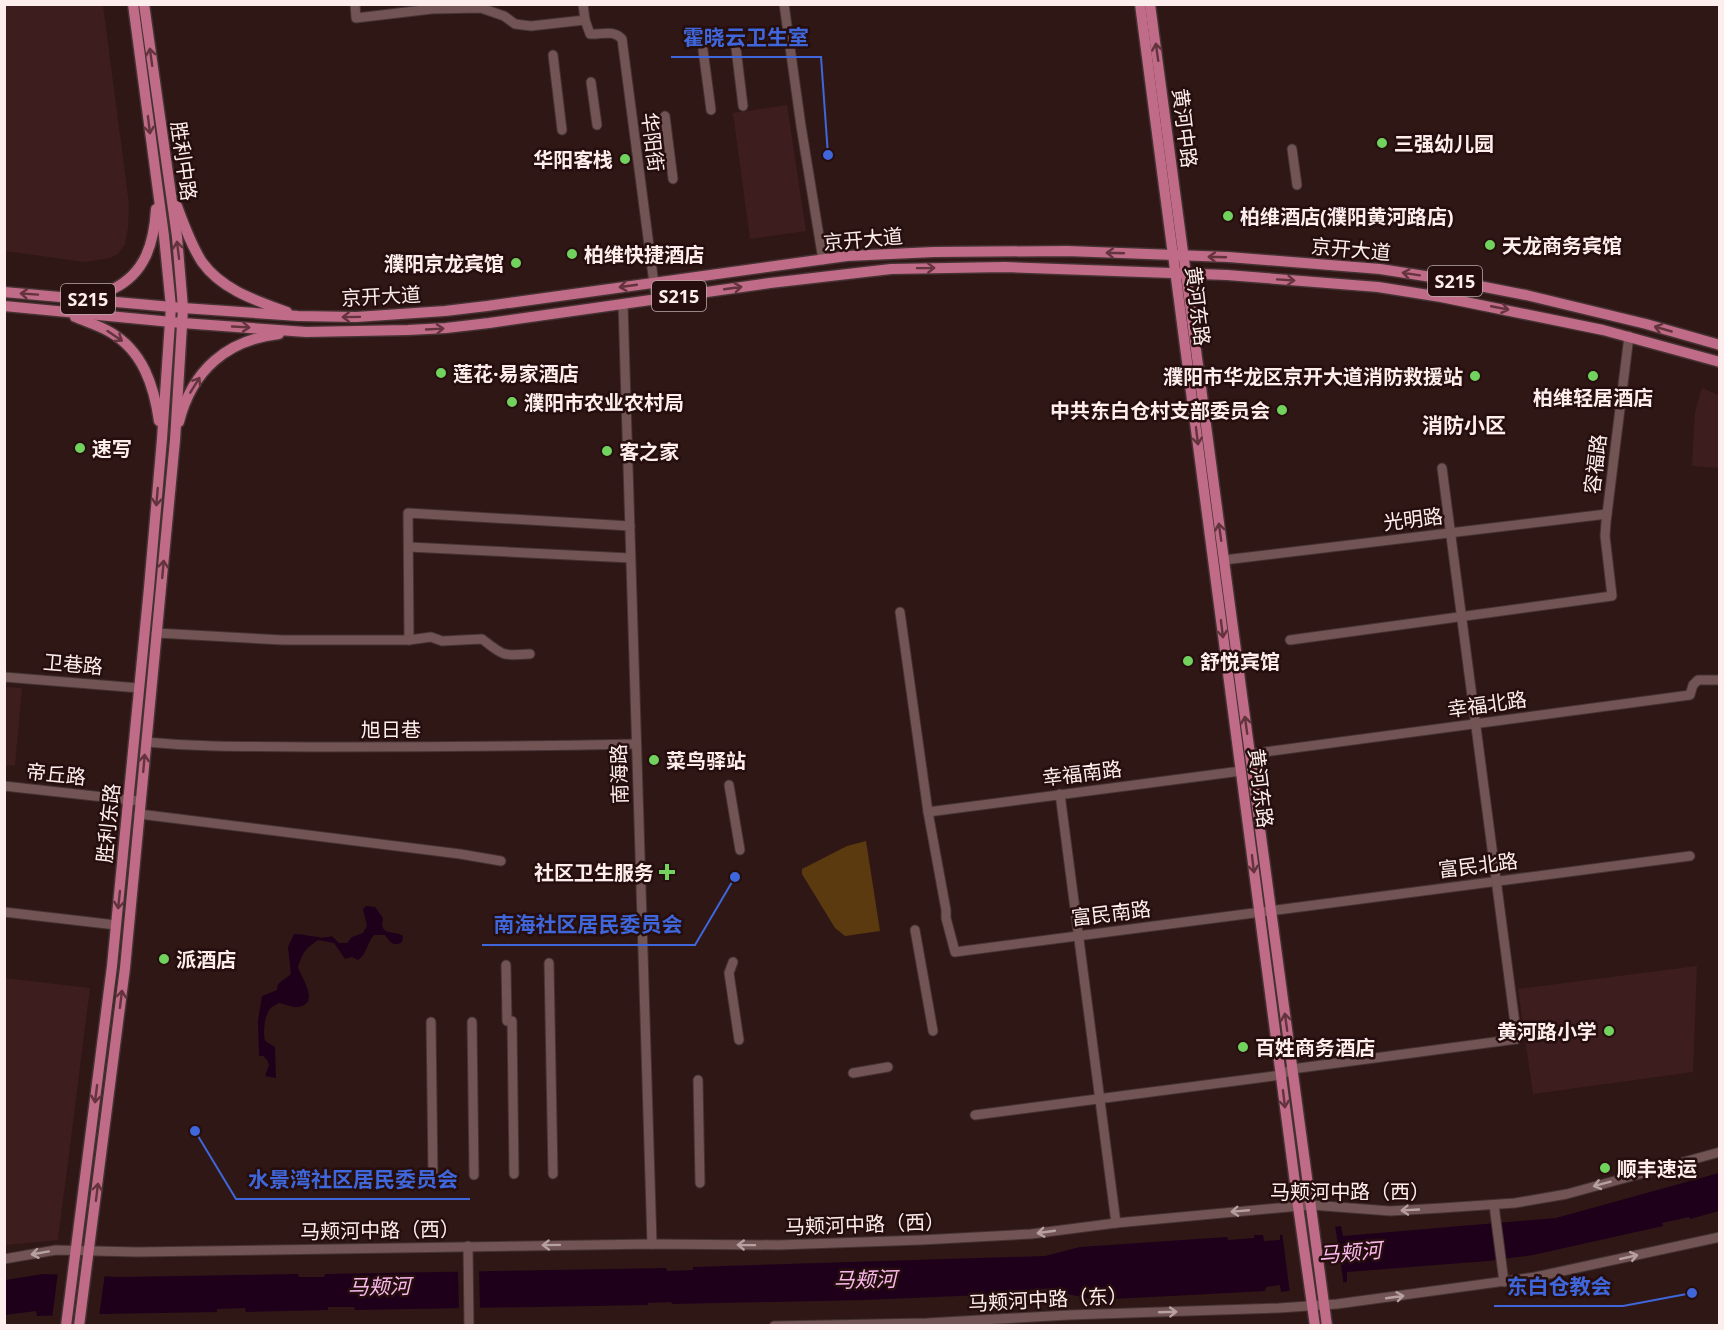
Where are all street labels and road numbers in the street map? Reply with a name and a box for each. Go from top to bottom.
street label: 黄河中路 [1167,87,1203,169]
street label: 华阳街 [636,111,670,173]
street label: 胜利中路 [165,120,203,202]
street label: 京开大道 [822,222,904,256]
street label: 京开大道 [1310,232,1392,266]
street label: 黄河东路 [1180,265,1216,347]
road number: S215 [1428,266,1482,296]
street label: 京开大道 [340,280,422,312]
road number: S215 [652,281,706,311]
road number: S215 [61,284,115,314]
street label: 容福路 [1578,433,1612,495]
street label: 光明路 [1382,502,1444,536]
street label: 卫巷路 [42,648,104,680]
street label: 幸福北路 [1446,685,1528,723]
street label: 旭日巷 [361,716,421,743]
street label: 南海路 [604,744,634,804]
street label: 黄河东路 [1243,747,1279,829]
street label: 幸福南路 [1041,755,1123,791]
street label: 帝丘路 [25,757,87,791]
street label: 胜利东路 [90,782,126,864]
street label: 富民北路 [1437,847,1519,883]
street label: 富民南路 [1070,895,1152,931]
street label: 马颊河中路（西） [1270,1178,1430,1205]
street label: 马颊河中路（西） [785,1208,945,1240]
street label: 马颊河中路（西） [300,1215,460,1245]
street label: 马颊河中路（东） [967,1281,1129,1317]

